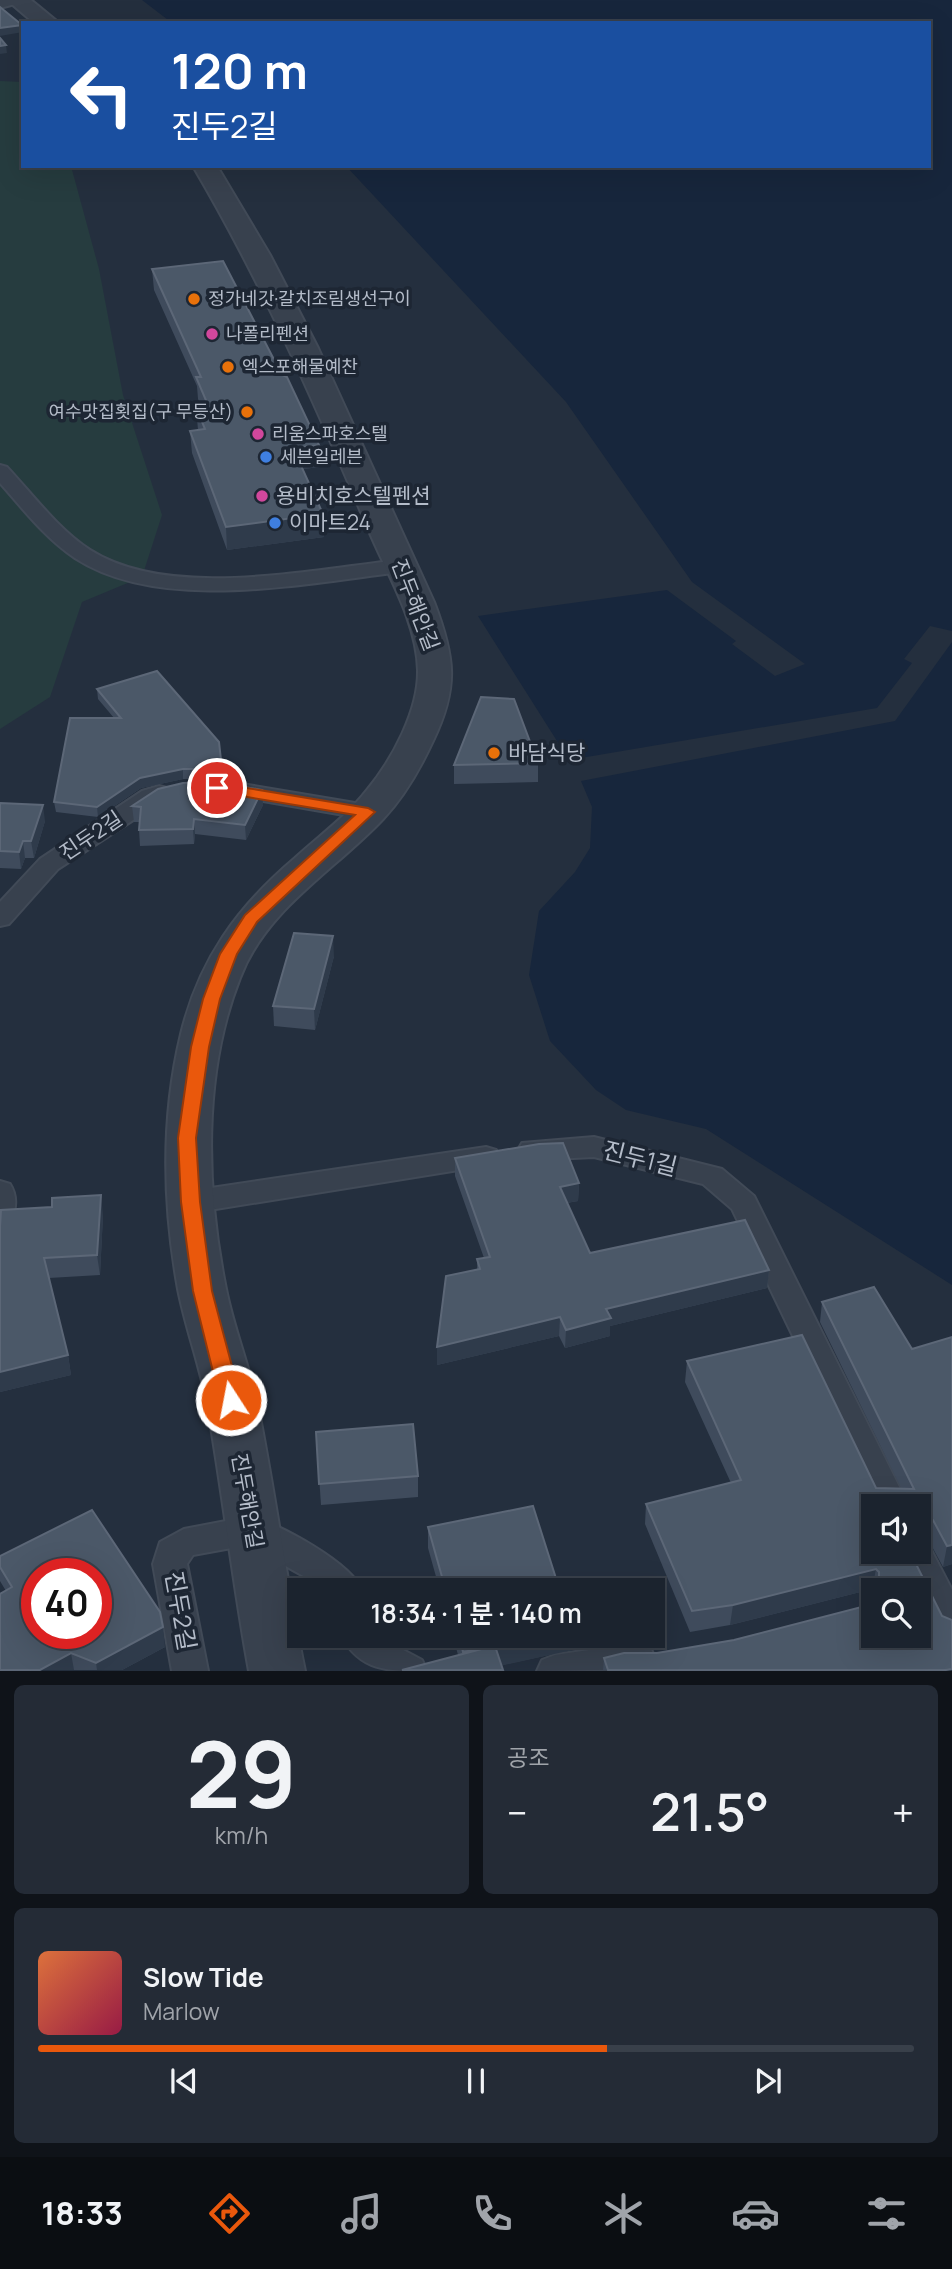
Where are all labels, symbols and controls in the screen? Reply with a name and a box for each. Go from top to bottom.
text: 120 m [171,37,308,104]
icon: left [56,49,147,140]
text: 진두2길 [171,104,278,148]
place label: 정가네갓·갈치조림생선구이 [208,286,411,310]
marker: 정가네갓·갈치조림생선구이 [186,291,202,307]
place label: 나폴리펜션 [226,321,309,345]
marker: 나폴리펜션 [204,326,220,342]
place label: 엑스포해물예찬 [242,354,358,378]
marker: 엑스포해물예찬 [220,359,236,375]
place label: 여수맛집횟집(구 무등산) [48,399,233,423]
marker: 여수맛집횟집(구 무등산) [239,404,255,420]
place label: 리움스파호스텔 [272,421,388,445]
marker: 리움스파호스텔 [250,426,266,442]
place label: 세븐일레븐 [280,444,363,468]
marker: 세븐일레븐 [258,449,274,465]
place label: 용비치호스텔펜션 [276,481,431,509]
marker: 용비치호스텔펜션 [254,488,270,504]
place label: 이마트24 [289,508,371,536]
marker: 이마트24 [267,515,283,531]
street label: 진두해안길 [386,555,446,655]
place label: 바담식당 [508,738,585,766]
marker: 바담식당 [486,745,502,761]
pin [187,758,247,818]
icon: arrive [198,769,236,807]
street label: 진두2길 [54,804,127,866]
street label: 진두1길 [600,1132,681,1183]
position arrow [194,1363,268,1437]
street label: 진두해안길 [226,1451,270,1551]
map controls [861,1494,931,1648]
button: sound [861,1494,931,1564]
speed limit sign: 40 [21,1558,112,1649]
street label: 진두2길 [158,1569,205,1653]
button: search [861,1578,931,1648]
text: 18:34 · 1 분 · 140 m [370,1595,582,1631]
text: 29 [186,1711,297,1835]
text: 공조 [507,1741,549,1773]
text: 21.5° [650,1776,769,1847]
text: − [507,1786,528,1838]
text: + [892,1786,914,1838]
text: km/h [215,1819,268,1851]
text: Slow Tide [143,1959,264,1995]
text: Marlow [143,1995,220,2027]
icon: previous [165,2062,203,2100]
icon: pause [457,2062,495,2100]
icon: next [749,2062,787,2100]
icon: directions [205,2189,254,2238]
icon: music [337,2189,386,2238]
icon: phone [468,2189,517,2238]
icon: climate [599,2189,648,2238]
icon: car [731,2189,780,2238]
icon: filters [862,2189,911,2238]
text: 18:33 [41,2191,123,2235]

